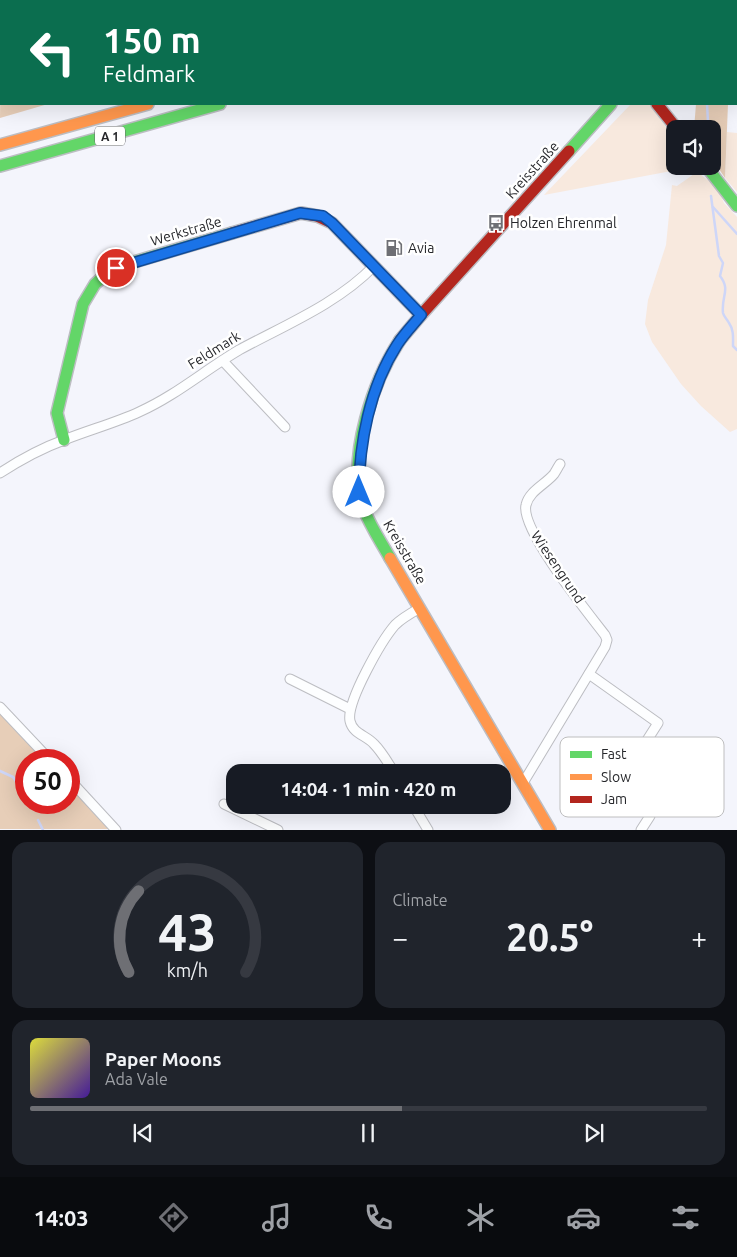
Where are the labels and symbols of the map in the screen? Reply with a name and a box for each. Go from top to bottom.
road number: A 1 [95,126,125,146]
street label: Kreisstraße [502,138,562,202]
street label: Werkstraße [149,213,223,249]
bus stop icon: Holzen Ehrenmal [486,213,506,233]
place label: Holzen Ehrenmal [510,215,617,231]
fuel station icon: Avia [384,238,404,258]
place label: Avia [408,240,434,256]
pin [95,247,137,289]
street label: Feldmark [185,328,243,372]
position arrow [332,465,384,517]
street label: Kreisstraße [380,517,430,587]
street label: Wiesengrund [528,528,588,606]
legend [560,737,724,817]
text: Fast [601,746,627,762]
speed limit sign: 50 [15,749,80,814]
text: Slow [601,769,631,785]
text: Jam [601,791,627,807]

